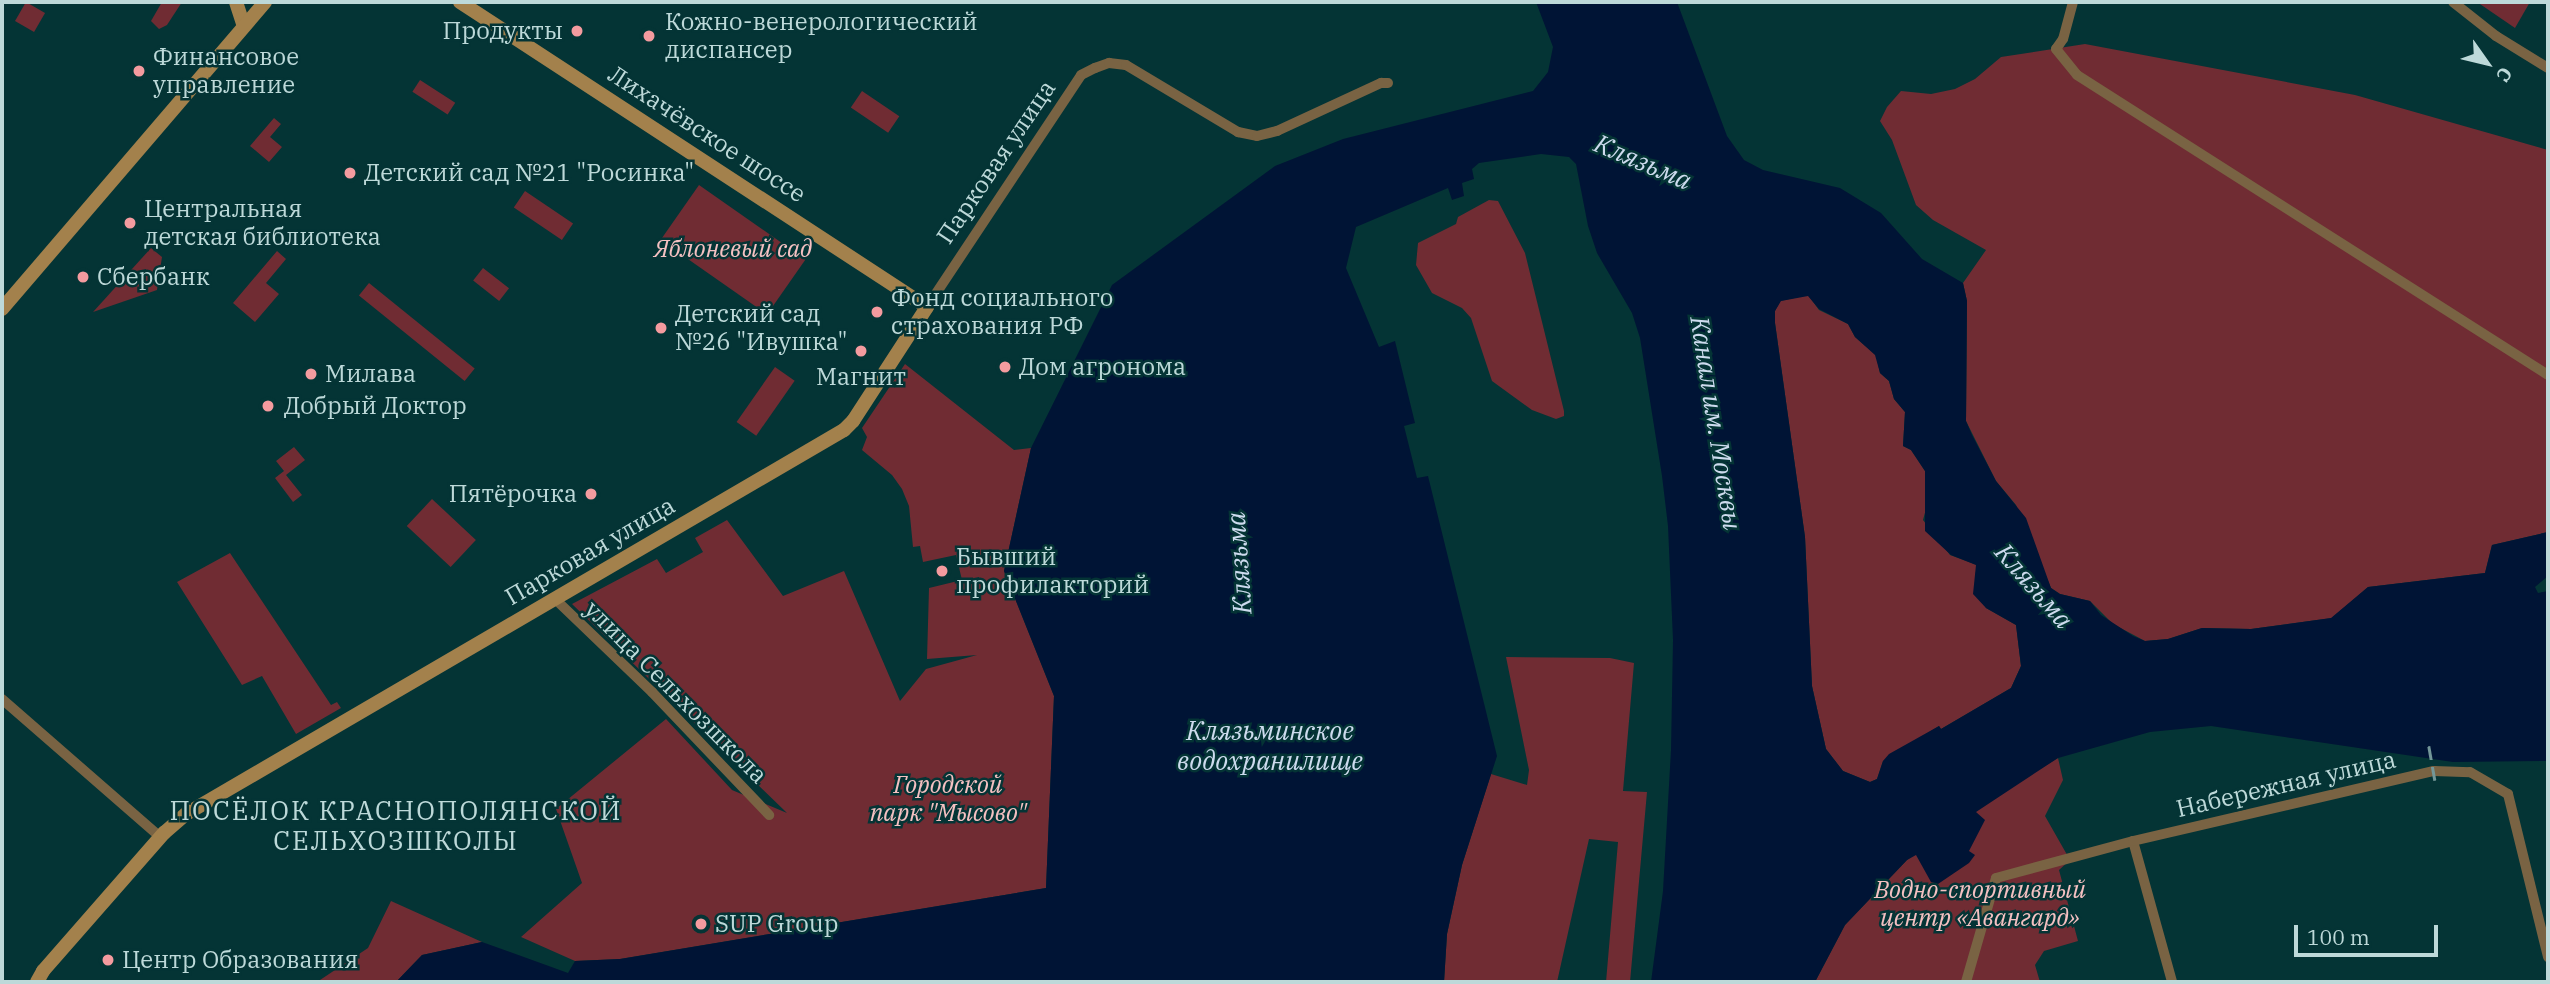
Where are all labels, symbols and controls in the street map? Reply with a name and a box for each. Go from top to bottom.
place label: Кожно-венерологический диспансер [665,8,977,64]
place label: Продукты [443,17,563,45]
marker: Продукты [569,23,585,39]
marker: Кожно-венерологический диспансер [639,26,659,46]
north arrow [2452,28,2522,98]
place label: Финансовое управление [153,43,299,99]
street label: Лихачёвское шоссе [603,59,811,209]
marker: Финансовое управление [131,63,147,79]
text: С [2491,63,2518,87]
street label: Парковая улица [931,75,1061,249]
water label: Клязьма [1590,128,1696,196]
place label: Детский сад №21 "Росинка" [364,159,694,187]
marker: Детский сад №21 "Росинка" [342,165,358,181]
place label: Центральная детская библиотека [144,195,381,251]
marker: Центральная детская библиотека [122,215,138,231]
park label: Яблоневый сад [654,235,812,263]
place label: Сбербанк [97,263,210,291]
marker: Сбербанк [75,269,91,285]
place label: Фонд социального страхования РФ [891,284,1113,340]
place label: Детский сад №26 "Ивушка" [675,300,848,356]
marker: Фонд социального страхования РФ [869,304,885,320]
water label: Канал им. Москвы [1684,314,1748,532]
marker: Детский сад №26 "Ивушка" [653,320,669,336]
marker: Магнит [853,343,869,359]
place label: Дом агронома [1019,353,1186,381]
marker: Дом агронома [997,359,1013,375]
place label: Милава [325,360,416,388]
place label: Магнит [816,363,906,391]
marker: Милава [303,366,319,382]
place label: Добрый Доктор [284,392,467,420]
marker: Добрый Доктор [258,396,278,416]
place label: Пятёрочка [449,480,577,508]
marker: Пятёрочка [583,486,599,502]
street label: Парковая улица [500,491,680,611]
water label: Клязьма [1220,511,1258,615]
water label: Клязьма [1989,537,2079,635]
place label: Бывший профилакторий [956,543,1149,599]
marker: Бывший профилакторий [934,563,950,579]
street label: улица Сельхозшкола [579,595,773,789]
water label: Клязьминское водохранилище [1177,715,1363,776]
street label: Набережная улица [2173,745,2399,823]
park label: Городской парк "Мысово" [870,771,1026,827]
district label: ПОСЁЛОК КРАСНОПОЛЯНСКОЙ СЕЛЬХОЗШКОЛЫ [172,795,620,856]
park label: Водно-спортивный центр «Авангард» [1874,876,2086,932]
place label: SUP Group [715,910,838,938]
scale bar [2298,911,2442,955]
marker: SUP Group [693,916,709,932]
text: 100 m [2307,923,2370,951]
place label: Центр Образования [122,946,358,974]
marker: Центр Образования [100,952,116,968]

